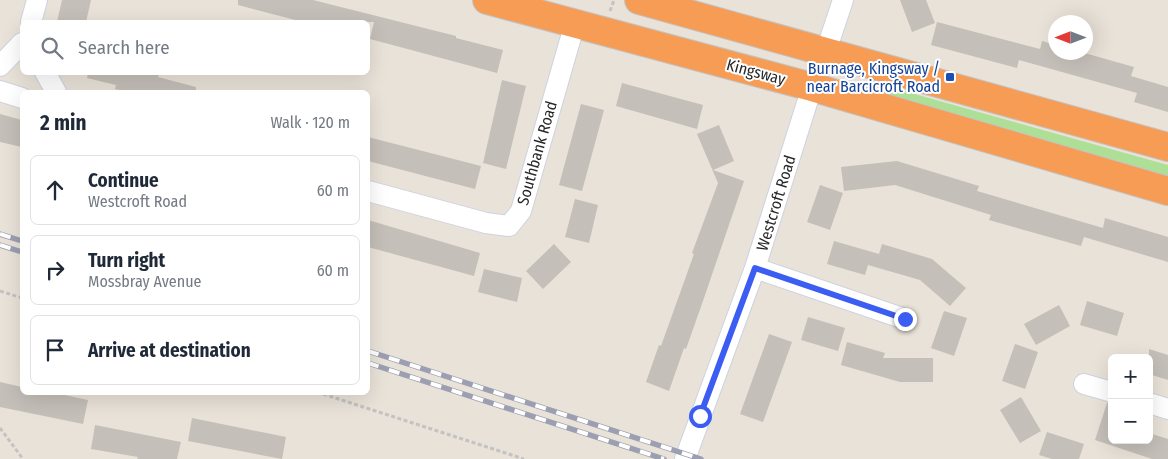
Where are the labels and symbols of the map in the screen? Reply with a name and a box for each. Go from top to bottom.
north arrow [1048,15,1093,60]
street label: Kingsway [725,55,788,89]
place label: Burnage, Kingsway / near Barcicroft Road [807,59,940,96]
marker: Burnage, Kingsway / near Barcicroft Road [944,71,956,83]
street label: Southbank Road [513,99,561,207]
street label: Westcroft Road [752,153,800,253]
route end [894,308,917,331]
route start [689,405,712,428]

